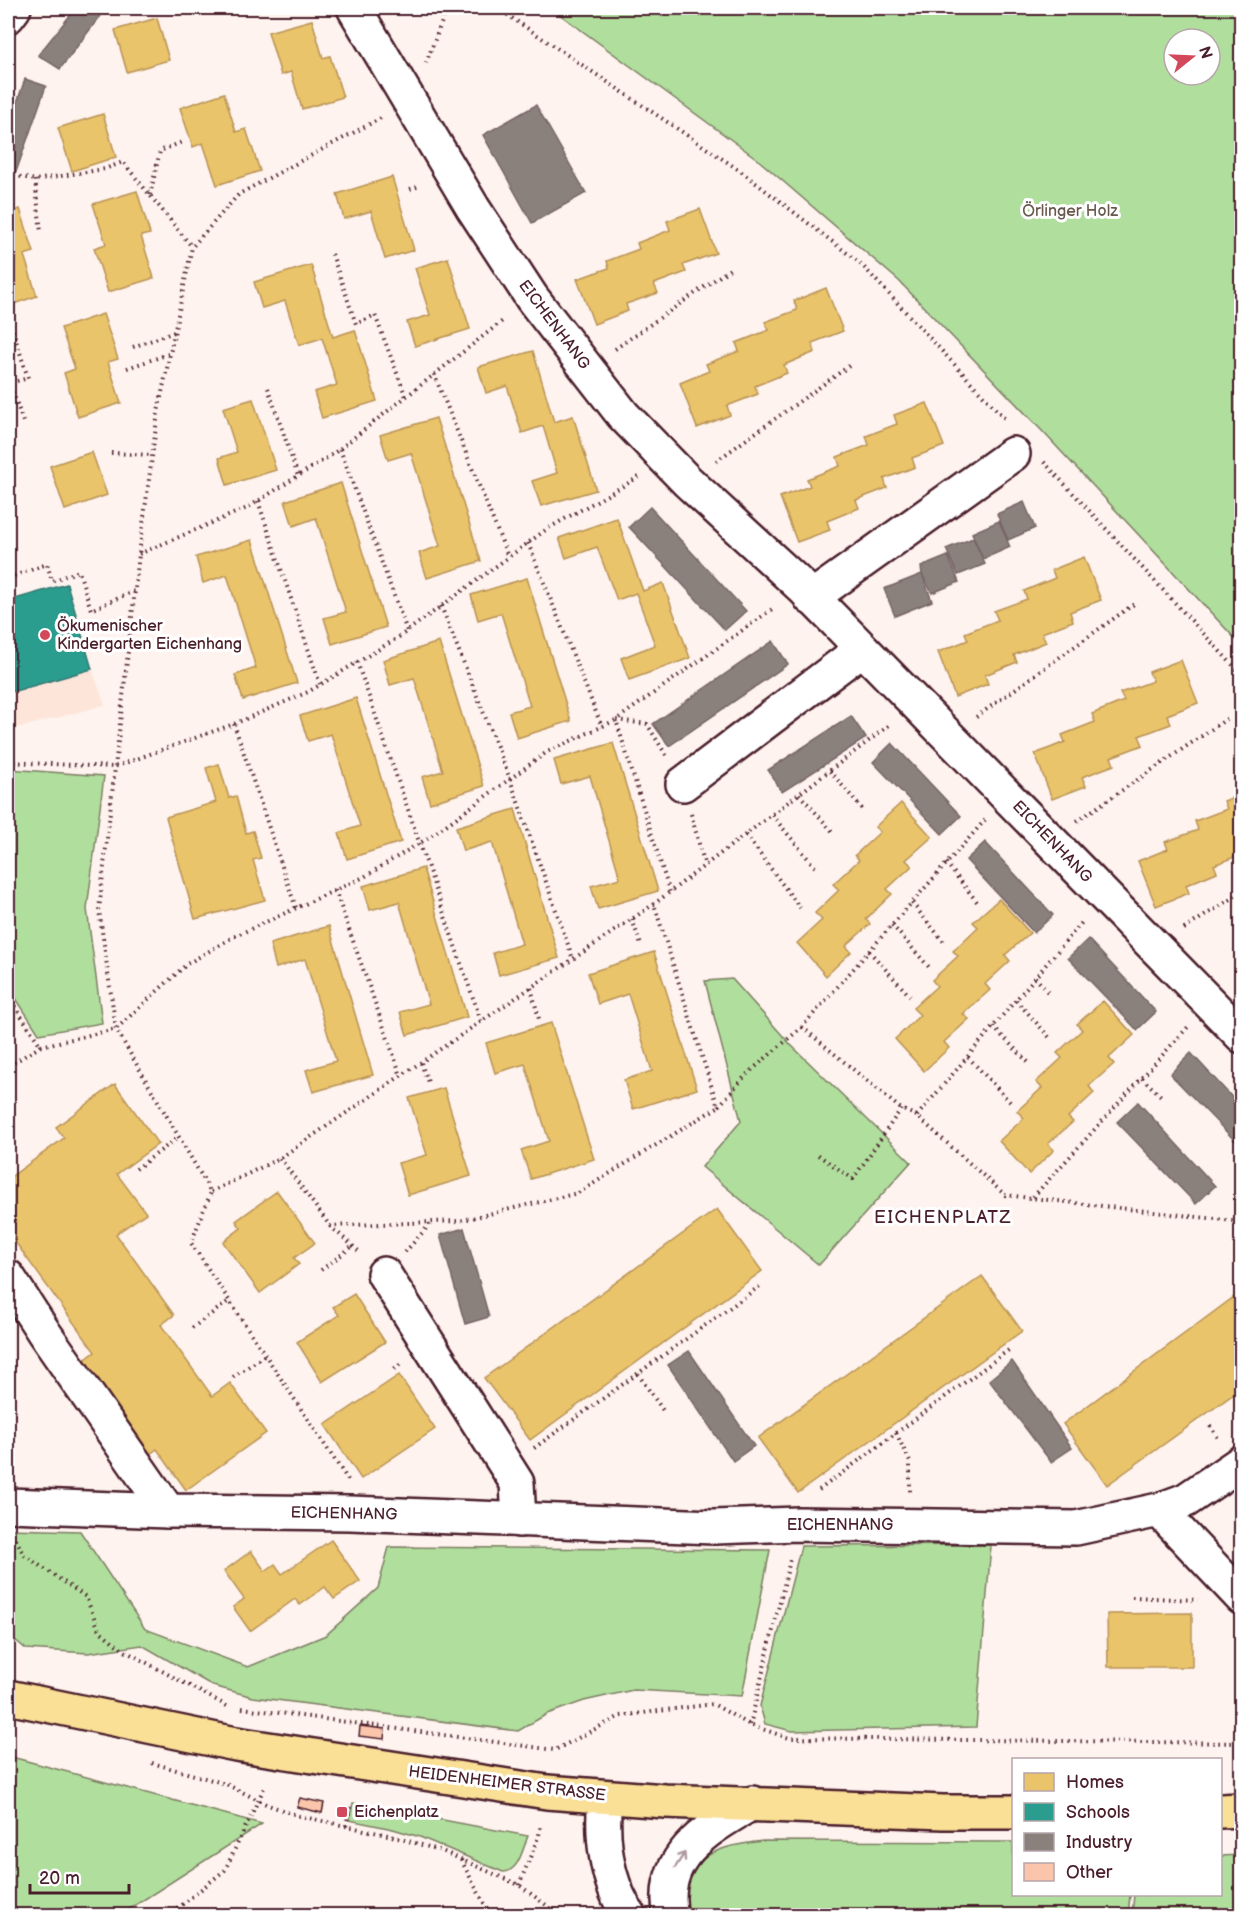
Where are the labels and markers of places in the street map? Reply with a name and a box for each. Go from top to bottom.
place label: Ökumenischer Kindergarten Eichenhang [57,615,242,654]
marker: Ökumenischer Kindergarten Eichenhang [38,628,52,642]
place label: Eichenplatz [354,1803,439,1822]
marker: Eichenplatz [335,1805,349,1819]

